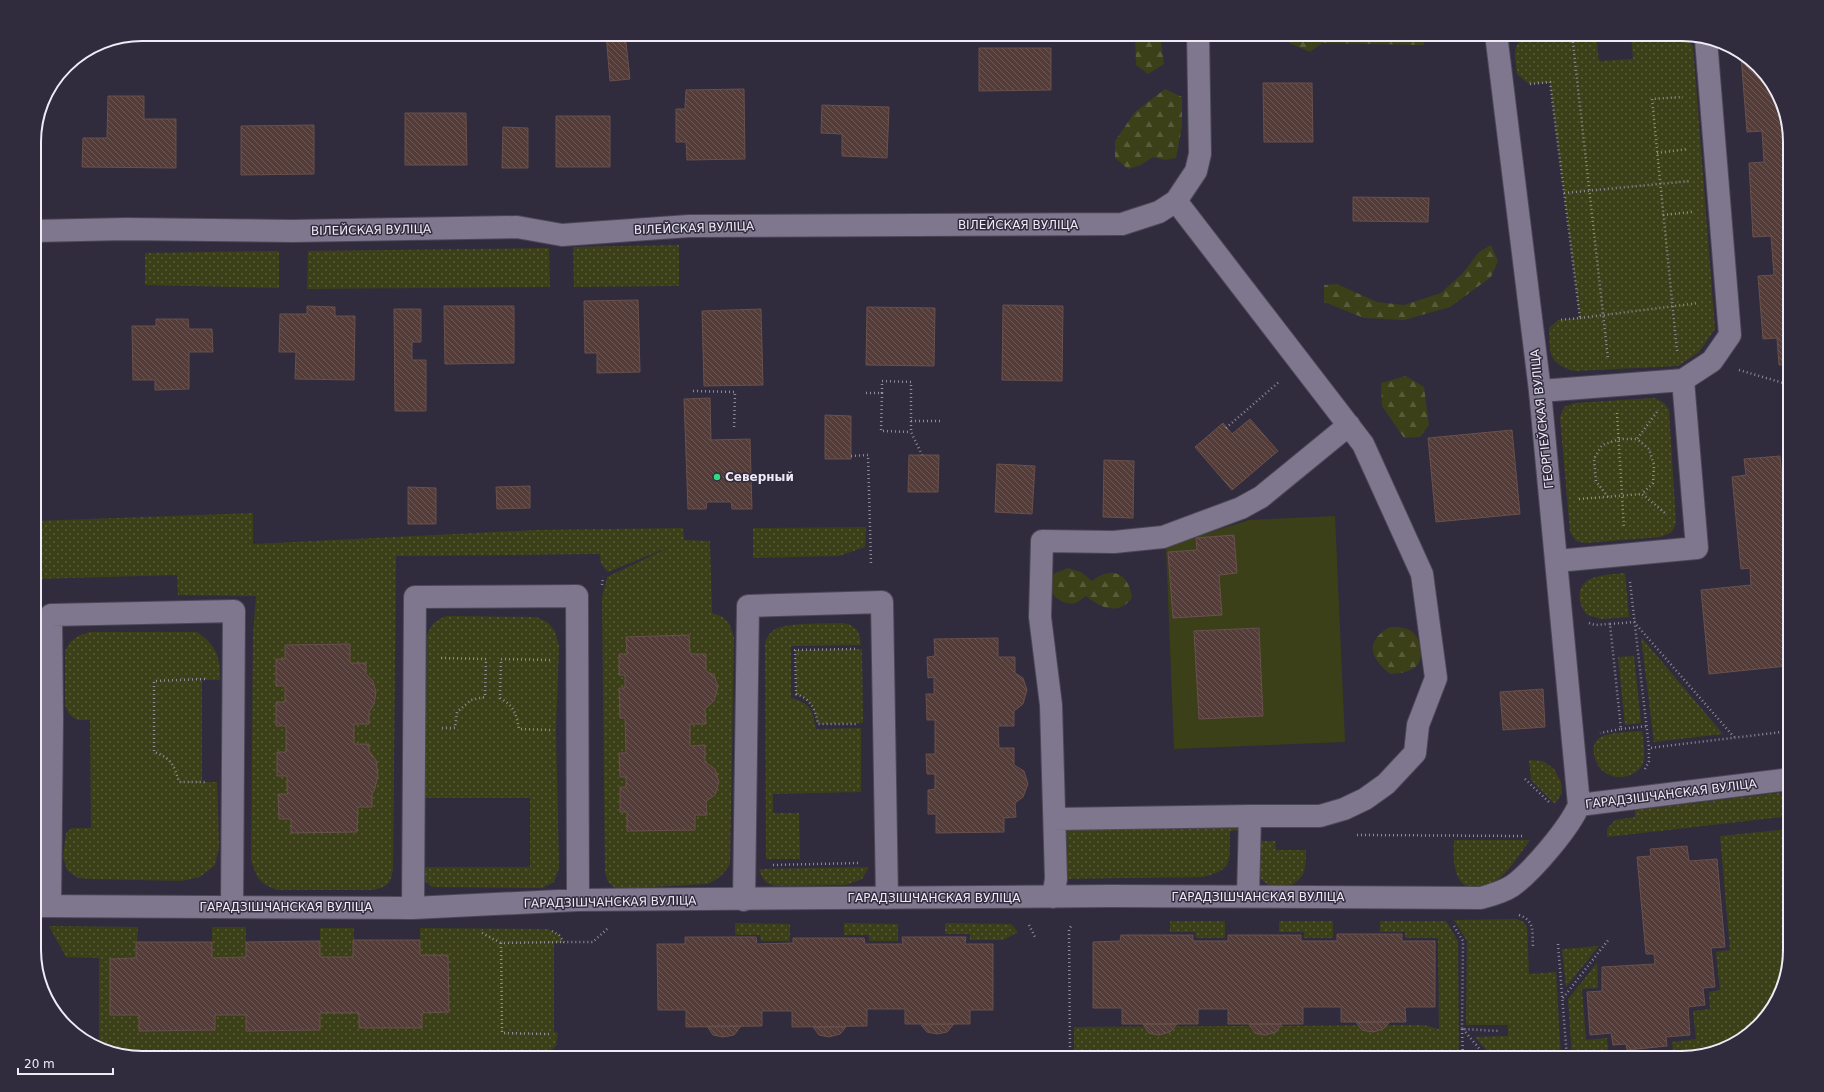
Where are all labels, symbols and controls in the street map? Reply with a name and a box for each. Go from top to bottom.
street label: ВІЛЕЙСКАЯ ВУЛІЦА [958,217,1079,232]
street label: ВІЛЕЙСКАЯ ВУЛІЦА [634,218,755,237]
street label: ВІЛЕЙСКАЯ ВУЛІЦА [311,221,432,238]
street label: ГЕОРГІЕЎСКАЯ ВУЛІЦА [1527,348,1556,490]
place label: Северный [725,470,794,484]
marker: Северный [712,472,722,482]
street label: ГАРАДЗІШЧАНСКАЯ ВУЛІЦА [1584,776,1758,811]
street label: ГАРАДЗІШЧАНСКАЯ ВУЛІЦА [1172,890,1345,904]
street label: ГАРАДЗІШЧАНСКАЯ ВУЛІЦА [848,891,1021,905]
street label: ГАРАДЗІШЧАНСКАЯ ВУЛІЦА [524,893,697,911]
street label: ГАРАДЗІШЧАНСКАЯ ВУЛІЦА [200,900,373,914]
scale bar [18,1050,113,1076]
text: 20 m [24,1057,55,1071]

